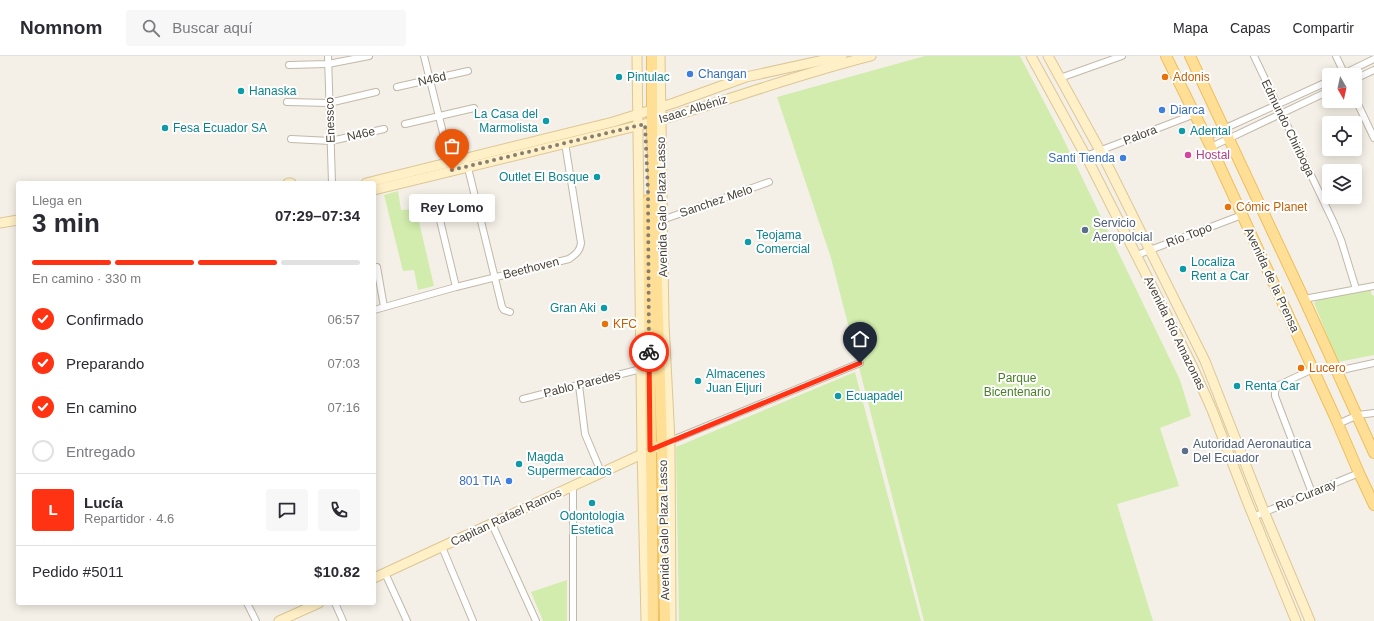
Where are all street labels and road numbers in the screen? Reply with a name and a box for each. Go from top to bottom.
street label: N46d [416,69,448,89]
street label: Edmundo Chiriboga [1258,77,1318,179]
street label: Isaac Albéniz [657,92,729,126]
street label: Enessco [322,96,338,143]
street label: Palora [1121,122,1159,148]
street label: N46e [345,124,377,144]
street label: Avenida Galo Plaza Lasso [654,136,670,277]
street label: Sanchez Melo [678,182,755,220]
street label: Río Topo [1164,220,1214,250]
street label: Avenida de la Prensa [1242,225,1303,335]
street label: Beethoven [501,254,561,282]
street label: Avenida Río Amazonas [1141,274,1209,392]
street label: Pablo Paredes [542,368,622,400]
street label: Avenida Galo Plaza Lasso [656,459,672,600]
street label: Rio Curaray [1274,477,1338,513]
street label: Capitan Rafael Ramos [448,485,564,549]

